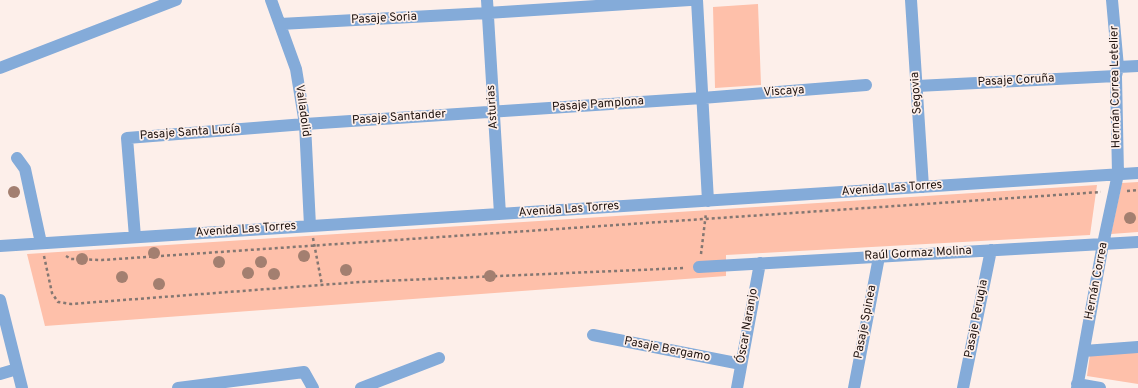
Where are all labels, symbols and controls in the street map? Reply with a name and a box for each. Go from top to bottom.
street label: Pasaje Soria [351,10,417,28]
street label: Hernán Correa Letelier [1108,26,1124,148]
street label: Segovia [908,71,926,115]
street label: Pasaje Coruña [977,72,1055,90]
street label: Viscaya [763,83,805,101]
street label: Valladolid [291,84,313,138]
street label: Asturias [484,84,502,130]
street label: Pasaje Pamplona [552,95,644,115]
street label: Pasaje Santander [352,108,446,128]
street label: Pasaje Santa Lucía [139,122,241,144]
street label: Avenida Las Torres [841,178,943,200]
street label: Avenida Las Torres [518,199,620,221]
street label: Avenida Las Torres [195,219,297,241]
street label: Hernán Correa [1082,241,1112,321]
street label: Raúl Gormaz Molina [864,244,972,264]
street label: Pasaje Perugia [962,279,992,359]
street label: Pasaje Spinea [852,284,880,360]
street label: Óscar Naranjo [734,287,762,365]
street label: Pasaje Bergamo [623,335,711,365]

